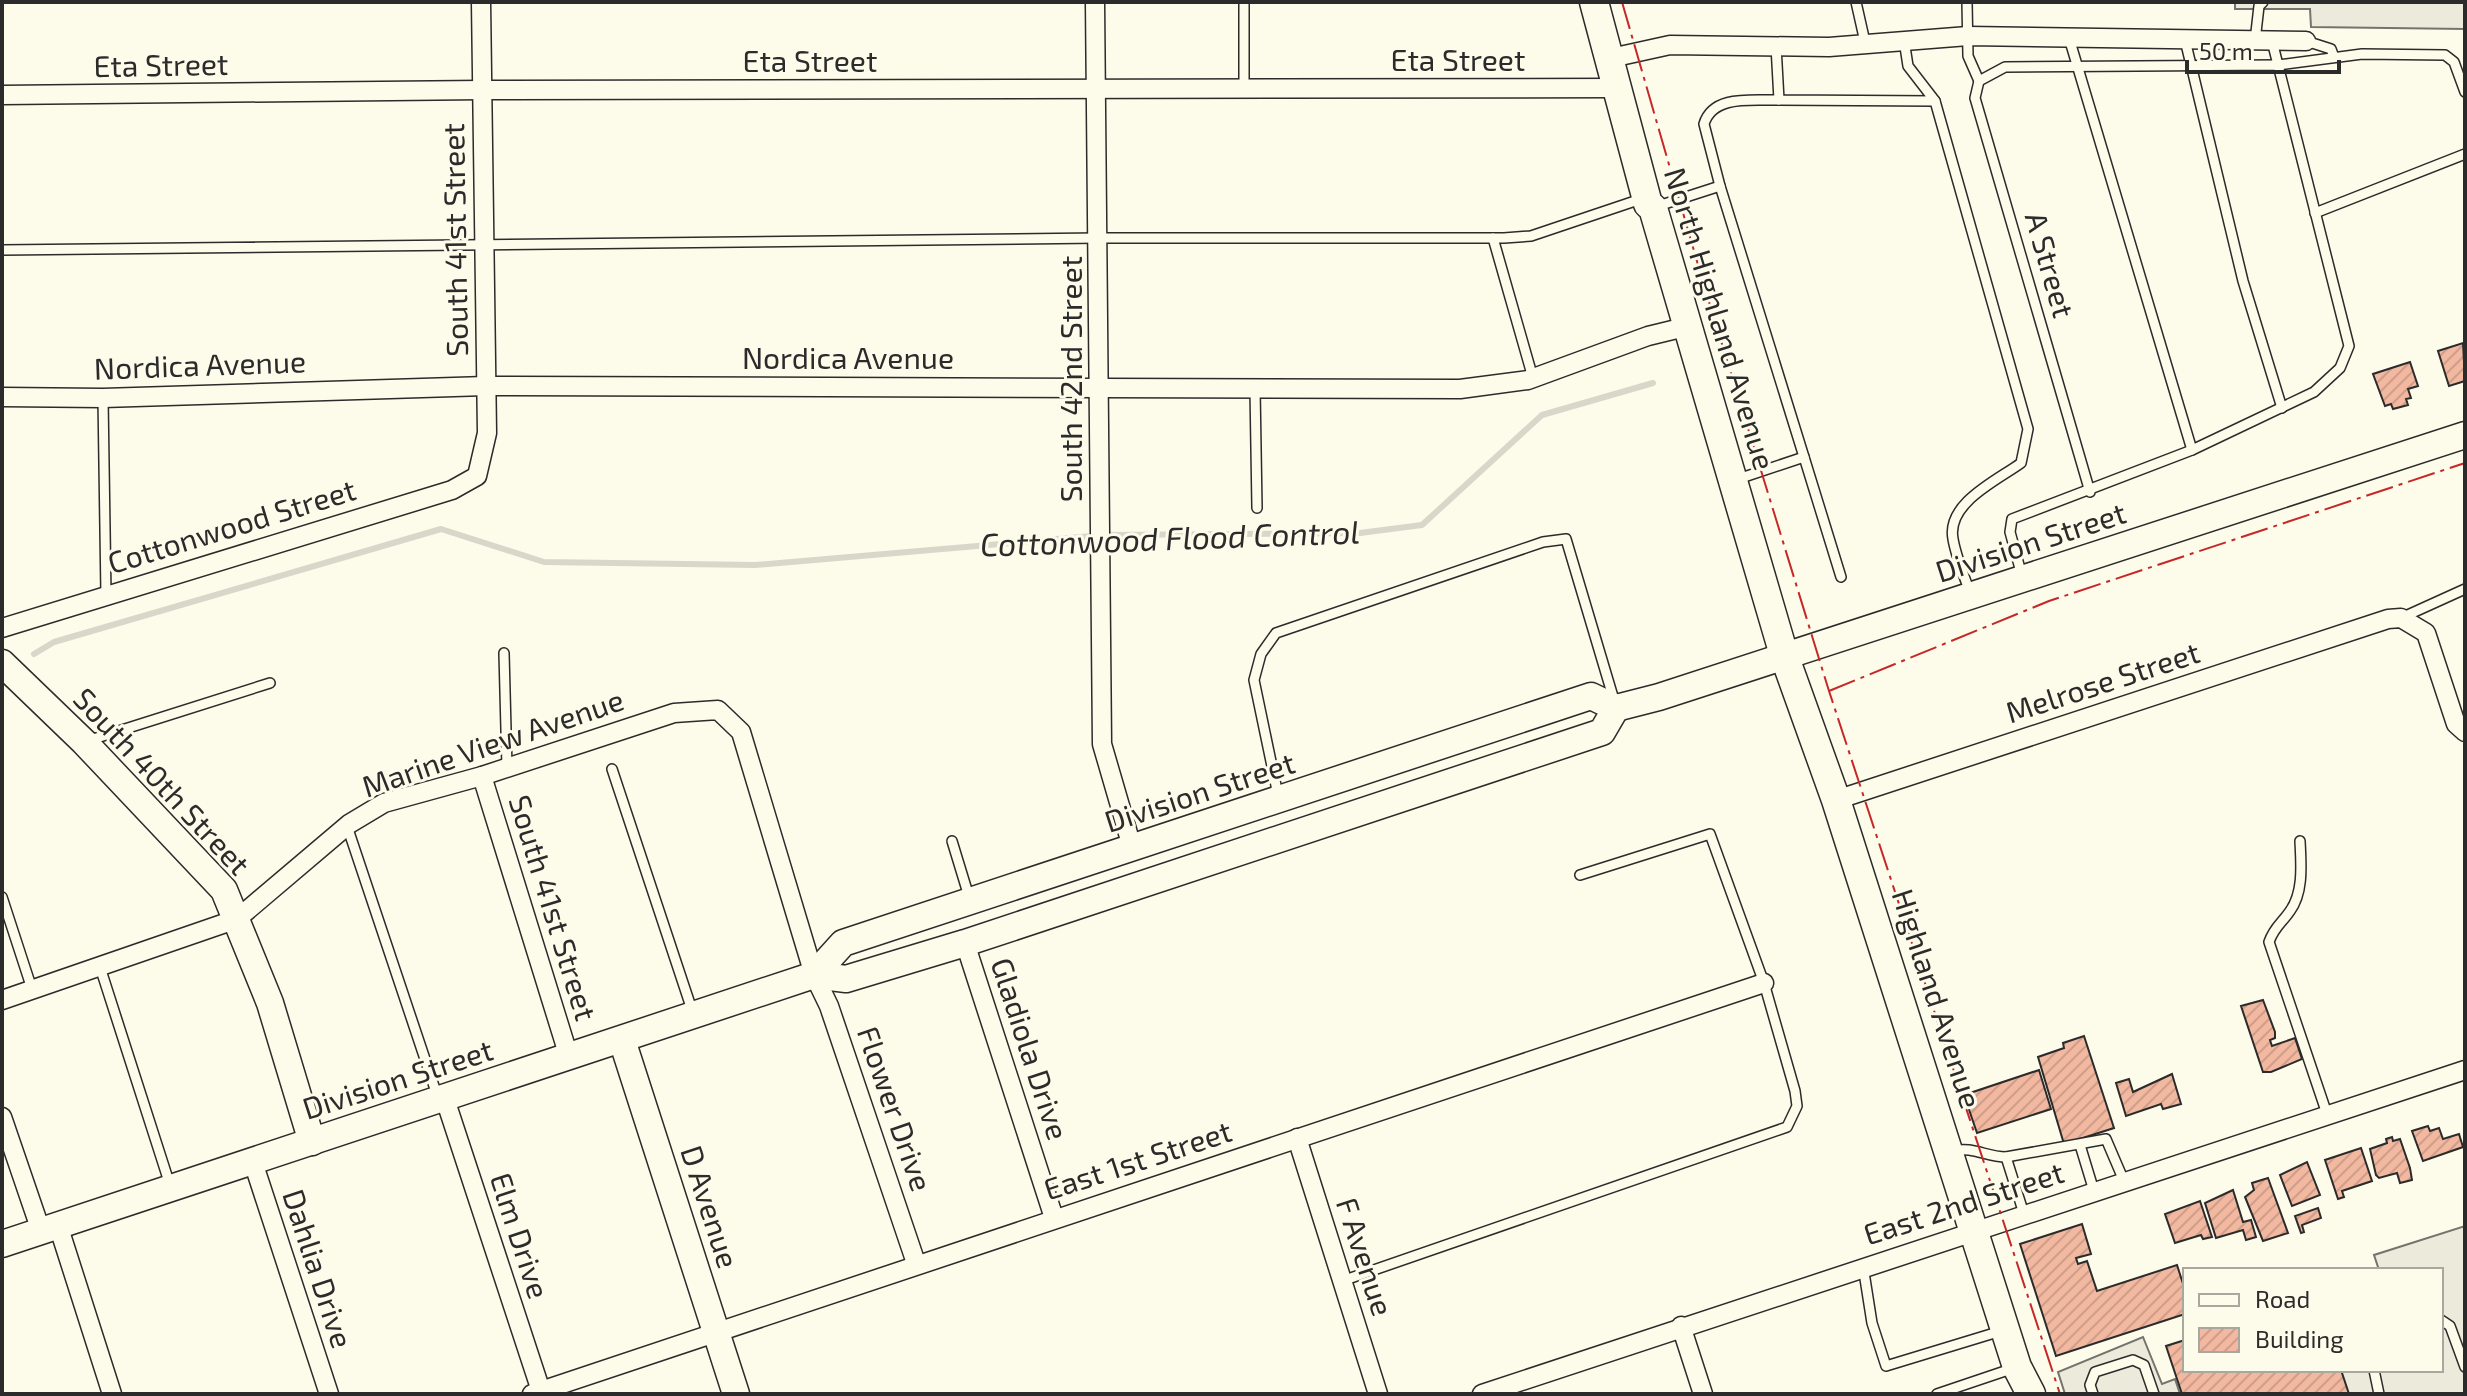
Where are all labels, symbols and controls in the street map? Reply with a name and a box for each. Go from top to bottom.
scale bar [2187,24,2339,74]
text: 50 m [2199,36,2253,65]
street label: Eta Street [1391,41,1525,77]
street label: Eta Street [743,42,877,78]
street label: Eta Street [93,45,229,83]
street label: South 41st Street [434,123,474,357]
street label: North Highland Avenue [1658,163,1784,474]
street label: A Street [2019,208,2083,321]
street label: South 42nd Street [1052,256,1088,502]
street label: Nordica Avenue [742,339,954,375]
street label: Nordica Avenue [93,342,307,386]
street label: Cottonwood Street [103,470,360,580]
street label: Division Street [1931,493,2130,589]
water label: Cottonwood Flood Control [979,511,1360,563]
street label: Melrose Street [2001,633,2204,729]
street label: South 40th Street [67,680,258,881]
street label: Marine View Avenue [357,680,628,804]
street label: Division Street [1100,743,1299,839]
street label: South 41st Street [503,790,605,1024]
street label: Highland Avenue [1886,884,1990,1112]
street label: Gladiola Drive [985,953,1077,1144]
street label: Flower Drive [851,1021,941,1196]
street label: Division Street [298,1030,497,1126]
street label: East 1st Street [1039,1112,1236,1206]
street label: D Avenue [674,1141,748,1272]
street label: East 2nd Street [1859,1153,2068,1251]
street label: Elm Drive [484,1168,558,1303]
street label: Dahlia Drive [276,1185,361,1352]
street label: F Avenue [1330,1193,1402,1320]
legend [2183,1268,2443,1372]
text: Road [2255,1284,2310,1313]
text: Building [2255,1324,2344,1353]

